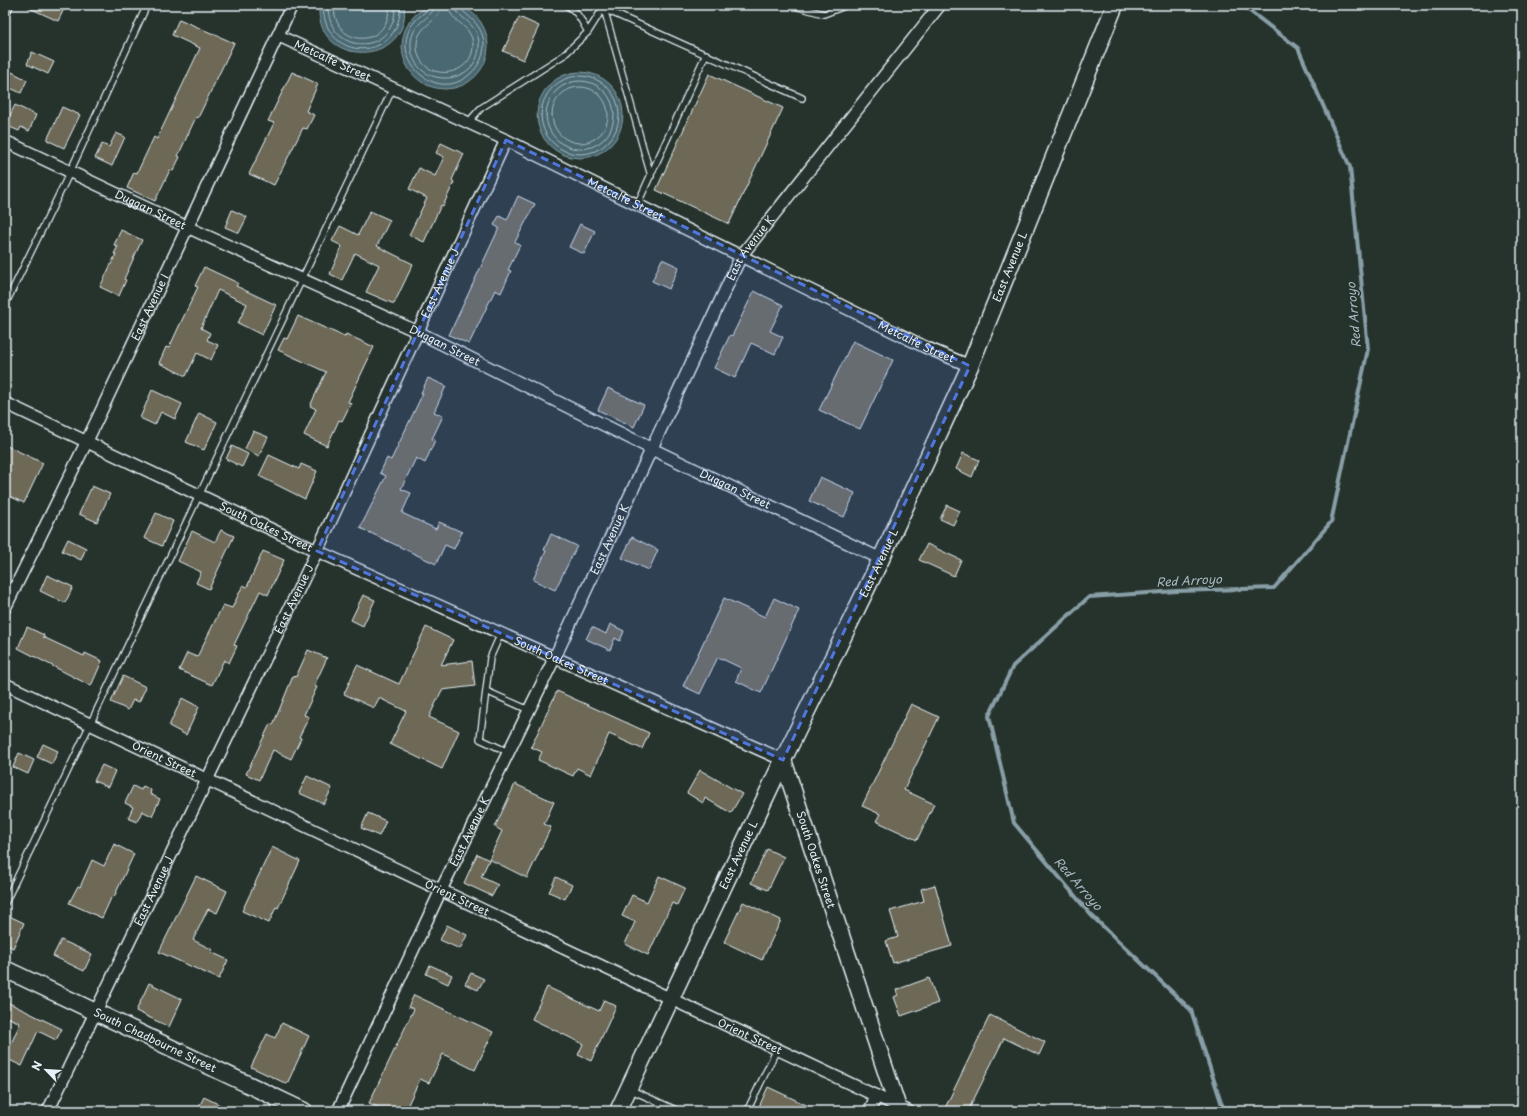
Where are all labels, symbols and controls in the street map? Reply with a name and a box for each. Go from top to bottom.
street label: Metcalfe Street [292,35,374,85]
street label: Metcalfe Street [585,173,667,225]
street label: Duggan Street [112,185,190,234]
street label: East Avenue K [722,211,778,283]
street label: East Avenue L [988,228,1031,304]
street label: East Avenue J [416,245,463,321]
street label: East Avenue I [126,271,173,343]
water label: Red Arroyo [1341,280,1365,349]
street label: Metcalfe Street [875,316,958,367]
street label: Duggan Street [407,320,484,370]
street label: Duggan Street [697,464,774,513]
street label: South Oakes Street [217,497,316,556]
street label: East Avenue K [585,501,633,577]
street label: East Avenue L [855,525,902,600]
street label: East Avenue J [270,561,317,636]
water label: Red Arroyo [1156,569,1223,591]
street label: South Oakes Street [512,632,612,689]
street label: Orient Street [129,736,200,782]
street label: East Avenue K [445,793,494,869]
street label: South Oakes Street [792,809,841,911]
street label: East Avenue L [714,817,762,892]
street label: East Avenue J [129,853,177,928]
water label: Red Arroyo [1050,853,1108,915]
street label: Orient Street [422,875,493,920]
street label: South Chadbourne Street [91,1003,220,1076]
street label: Orient Street [715,1013,786,1059]
north arrow [26,1050,66,1090]
text: N [27,1058,46,1073]

